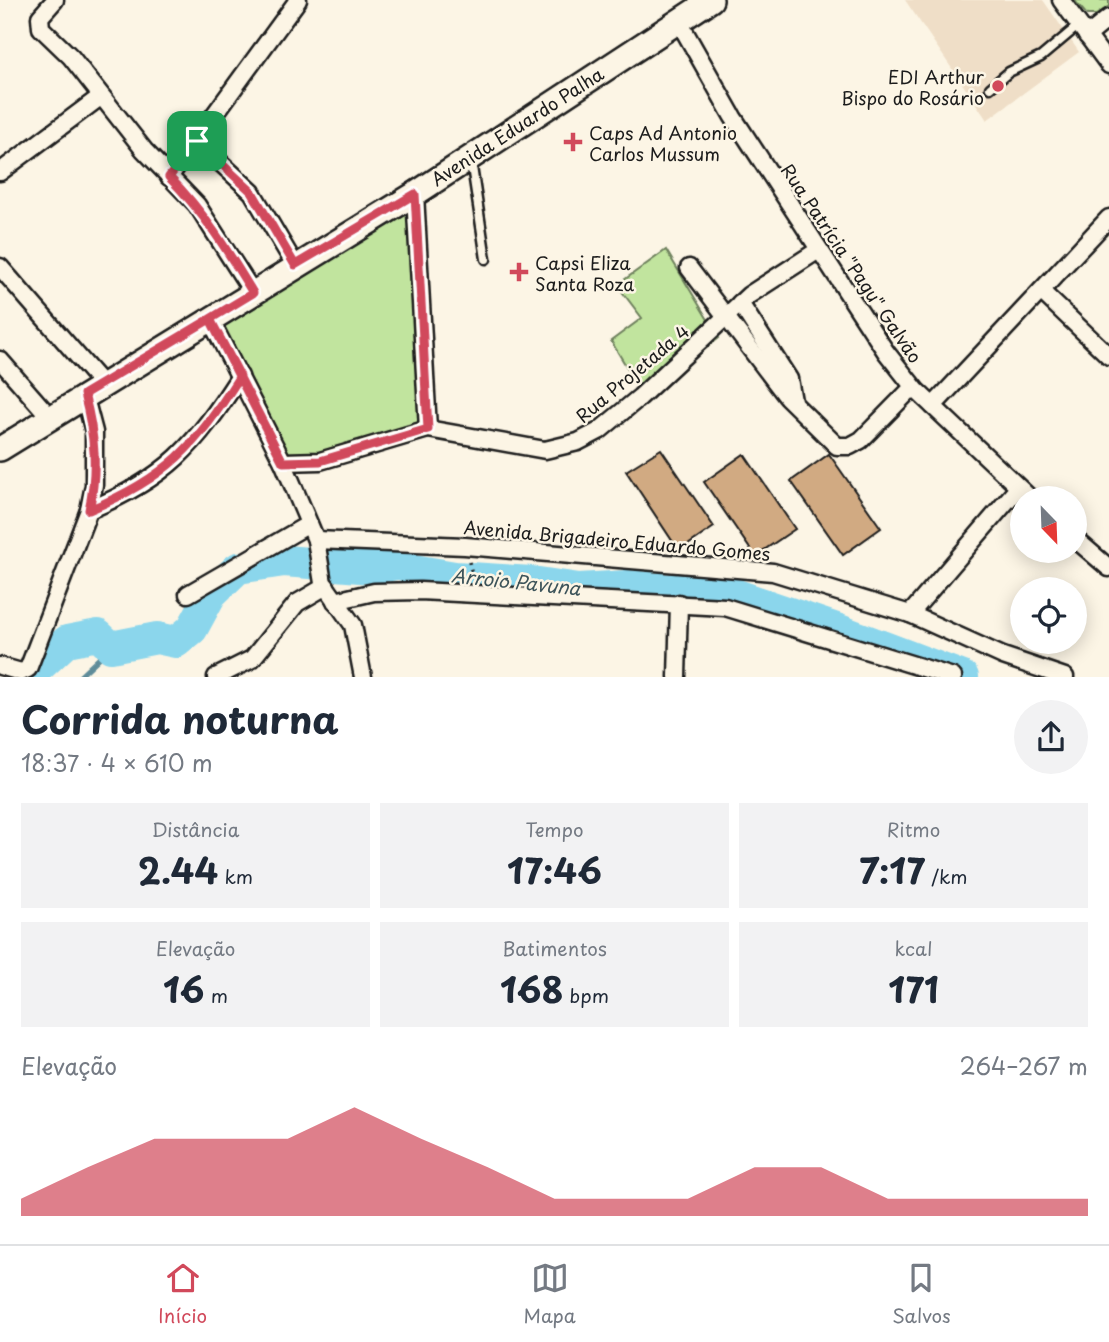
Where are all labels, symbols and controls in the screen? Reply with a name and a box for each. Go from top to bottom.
street label: Avenida Eduardo Palha [425,60,609,192]
place label: EDI Arthur Bispo do Rosário [841,63,985,111]
marker: EDI Arthur Bispo do Rosário [990,78,1006,94]
pin [167,111,227,171]
place label: Caps Ad Antonio Carlos Mussum [589,119,737,167]
icon: arrive [178,122,216,160]
marker: Caps Ad Antonio Carlos Mussum [563,132,583,152]
street label: Rua Patrícia "Pagu" Galvão [775,158,929,368]
place label: Capsi Eliza Santa Roza [535,249,634,297]
marker: Capsi Eliza Santa Roza [509,262,529,282]
street label: Rua Projetada 4 [569,317,695,429]
north arrow [1010,486,1087,564]
map controls [1010,486,1087,654]
street label: Avenida Brigadeiro Eduardo Gomes [463,513,771,567]
water label: Arroio Pavuna [450,560,583,602]
button: locate [1010,577,1087,654]
text: Corrida noturna [21,690,339,747]
button: share [1014,700,1088,774]
text: 18:37 · 4 × 610 m [21,745,213,780]
text: Distância [152,815,239,843]
text: Tempo [525,815,584,843]
text: Ritmo [887,815,940,843]
text: 2.44 [138,843,218,896]
text: 17:46 [507,843,602,896]
text: 7:17 [859,843,925,896]
text: km [218,862,253,890]
text: /km [925,862,968,890]
text: Elevação [156,934,235,962]
text: Batimentos [502,934,607,962]
text: kcal [895,934,932,962]
text: 16 [163,962,204,1015]
text: 168 [500,962,563,1015]
text: 171 [888,962,939,1015]
text: m [204,981,228,1009]
text: bpm [563,981,609,1009]
text: Elevação [21,1048,117,1083]
text: 264–267 m [960,1048,1088,1083]
tab: Início [158,1259,207,1329]
tab: Mapa [523,1259,576,1329]
tab: Salvos [892,1259,951,1329]

